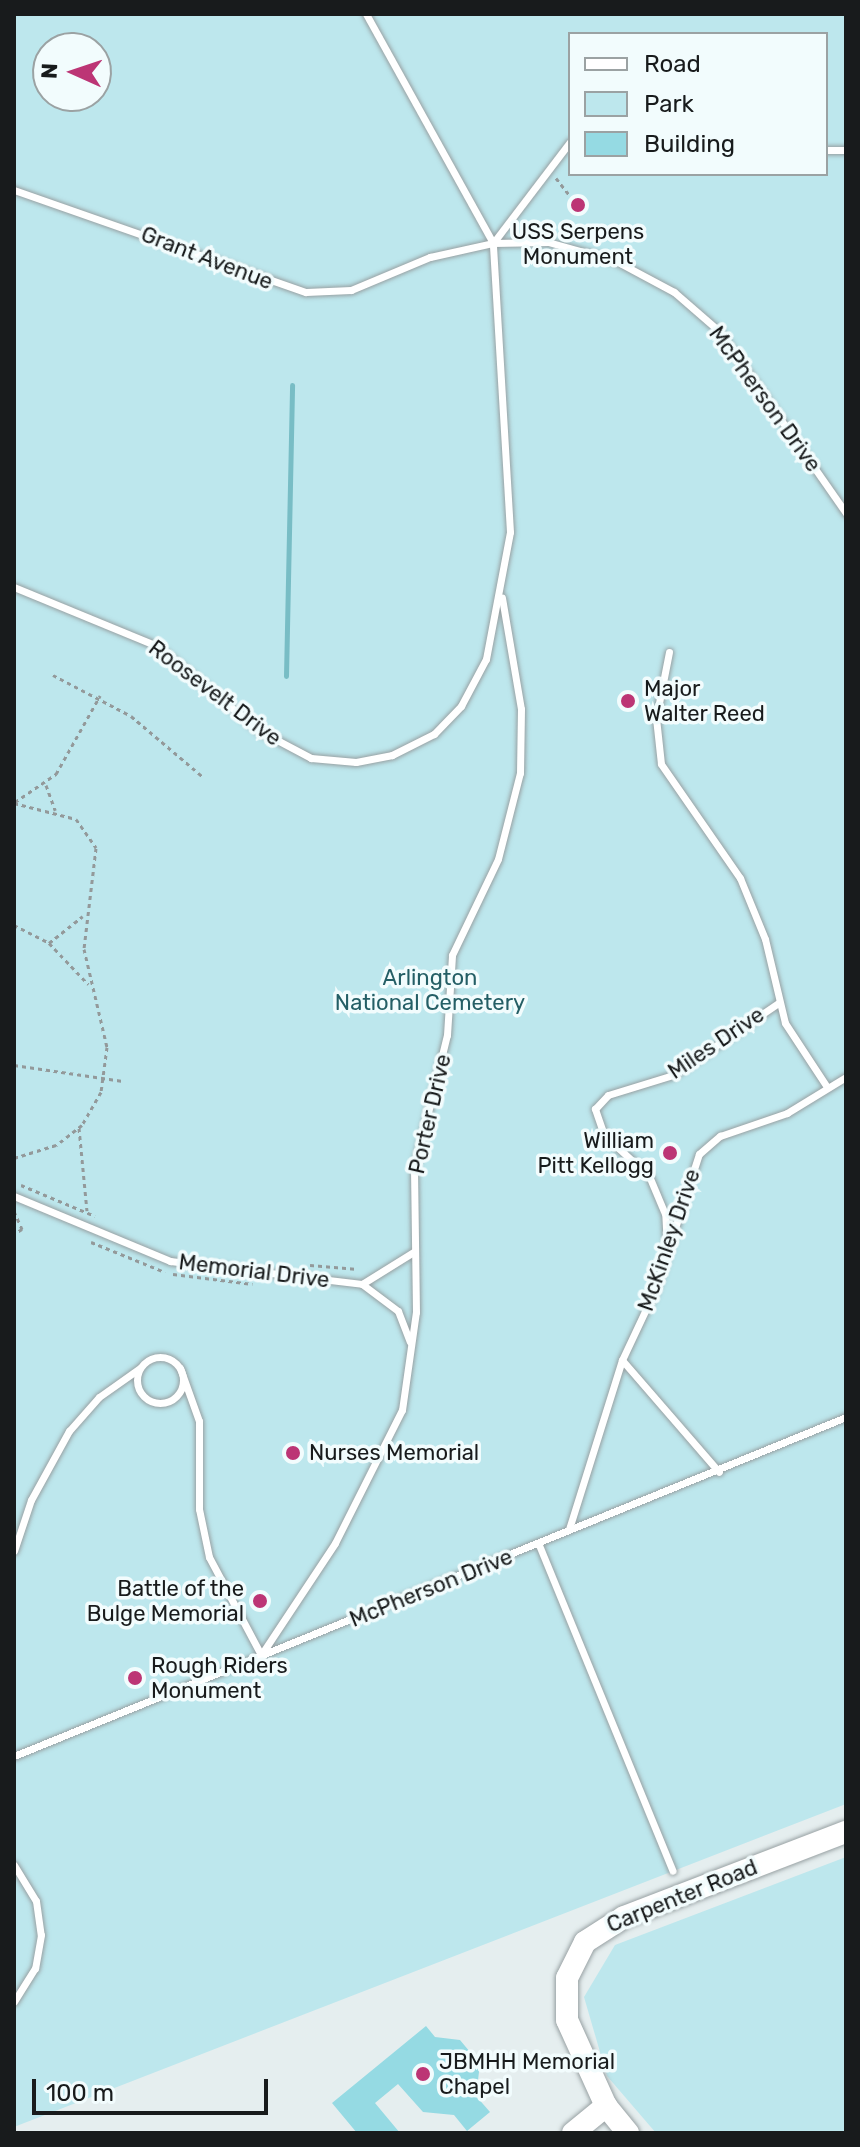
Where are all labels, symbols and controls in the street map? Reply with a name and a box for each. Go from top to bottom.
north arrow [32,32,112,112]
legend [568,32,828,176]
text: Road [644,50,701,78]
text: N [36,62,63,79]
text: Park [644,90,694,118]
text: Building [644,130,735,158]
marker: USS Serpens Monument [569,196,587,214]
place label: USS Serpens Monument [512,218,644,270]
street label: Grant Avenue [137,221,277,295]
street label: McPherson Drive [703,321,827,477]
street label: Roosevelt Drive [144,635,286,751]
place label: Major Walter Reed [644,675,765,726]
marker: Major Walter Reed [619,692,637,710]
park label: Arlington National Cemetery [335,964,525,1016]
street label: Miles Drive [663,1001,769,1085]
street label: Porter Drive [403,1051,457,1177]
place label: William Pitt Kellogg [537,1127,654,1178]
marker: William Pitt Kellogg [661,1144,679,1162]
street label: McKinley Drive [632,1165,706,1315]
street label: Memorial Drive [177,1249,331,1293]
place label: Nurses Memorial [309,1440,479,1466]
marker: Nurses Memorial [284,1444,302,1462]
street label: McPherson Drive [346,1543,516,1633]
place label: Battle of the Bulge Memorial [87,1575,244,1626]
marker: Battle of the Bulge Memorial [251,1592,269,1610]
place label: Rough Riders Monument [151,1652,288,1704]
marker: Rough Riders Monument [126,1669,144,1687]
street label: Carpenter Road [603,1854,761,1938]
place label: JBMHH Memorial Chapel [439,2048,615,2100]
scale bar [36,2063,272,2113]
marker: JBMHH Memorial Chapel [414,2065,432,2083]
text: 100 m [46,2079,114,2107]

